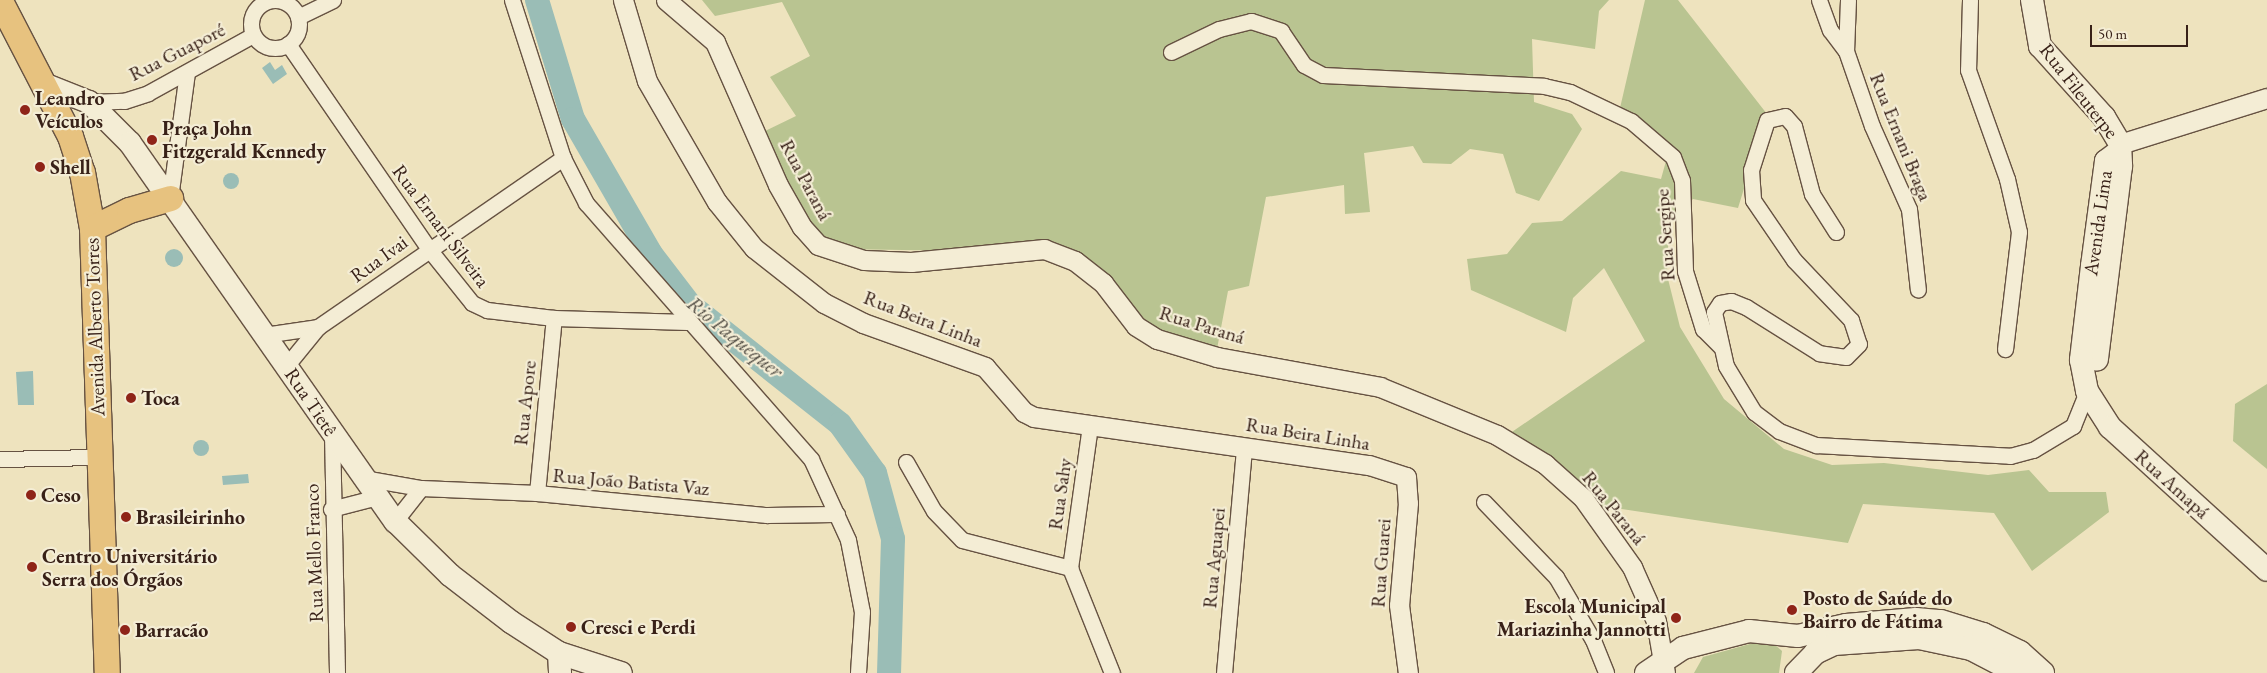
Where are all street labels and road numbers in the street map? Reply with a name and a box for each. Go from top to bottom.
street label: Rua Guaporé [125,18,229,86]
street label: Rua Fileuterpe [2034,39,2124,143]
street label: Rua Ernani Braga [1864,70,1938,204]
street label: Rua Paraná [775,136,837,224]
street label: Rua Ernani Silveira [387,160,495,292]
street label: Avenida Lima [2079,169,2117,277]
street label: Rua Sergipe [1650,188,1680,282]
street label: Rua Ivai [346,230,412,288]
street label: Avenida Alberto Torres [80,237,110,417]
street label: Rua Beira Linha [860,285,986,353]
street label: Rua Paraná [1156,301,1248,349]
street label: Rua Apore [509,359,541,447]
street label: Rua Tietê [280,363,342,441]
street label: Rua Beira Linha [1244,412,1372,456]
street label: Rua Amapá [2130,444,2214,524]
street label: Rua Sahy [1043,457,1077,531]
street label: Rua João Batista Vaz [552,463,710,501]
street label: Rua Paraná [1577,466,1651,550]
street label: Rua Mello Franco [300,483,328,623]
street label: Rua Aguapei [1198,507,1230,609]
street label: Rua Guarei [1366,518,1396,608]

